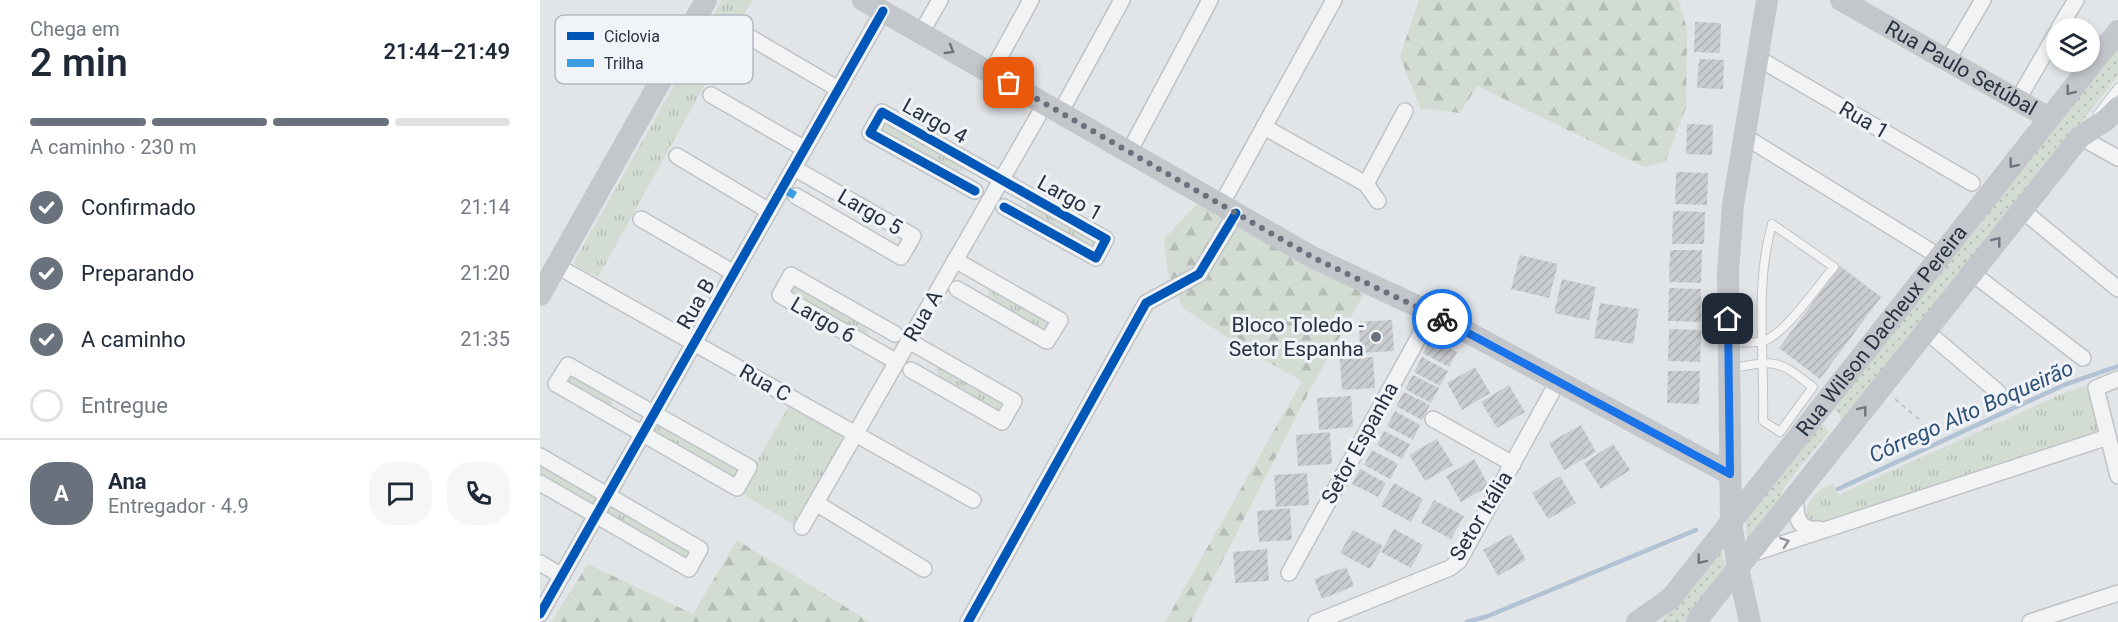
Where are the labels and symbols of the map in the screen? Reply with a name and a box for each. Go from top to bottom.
legend [555,15,753,84]
street label: Rua Paulo Setúbal [1881,16,2041,120]
text: Ciclovia [604,27,660,46]
one-way arrow [944,43,955,54]
text: Trilha [604,54,644,73]
pin [983,57,1034,108]
one-way arrow [2067,84,2078,95]
street label: Largo 4 [898,93,972,149]
street label: Rua 1 [1835,96,1893,144]
one-way arrow [2009,158,2020,169]
street label: Largo 1 [1033,170,1107,226]
street label: Largo 5 [833,184,907,240]
street label: Rua Wilson Dacheux Pereira [1791,221,1972,441]
one-way arrow [1990,237,2001,248]
street label: Rua B [672,275,720,333]
street label: Rua A [899,286,947,346]
courier [1412,289,1472,349]
street label: Largo 6 [786,292,860,348]
pin [1702,293,1753,344]
place label: Bloco Toledo - Setor Espanha [1229,313,1364,361]
marker: Bloco Toledo - Setor Espanha [1369,330,1383,344]
water label: Córrego Alto Boqueirão [1865,355,2077,468]
street label: Rua C [735,359,795,407]
street label: Setor Espanha [1317,378,1403,508]
one-way arrow [1855,406,1866,417]
street label: Setor Itália [1445,467,1517,565]
one-way arrow [1779,537,1790,550]
one-way arrow [1697,553,1708,564]

